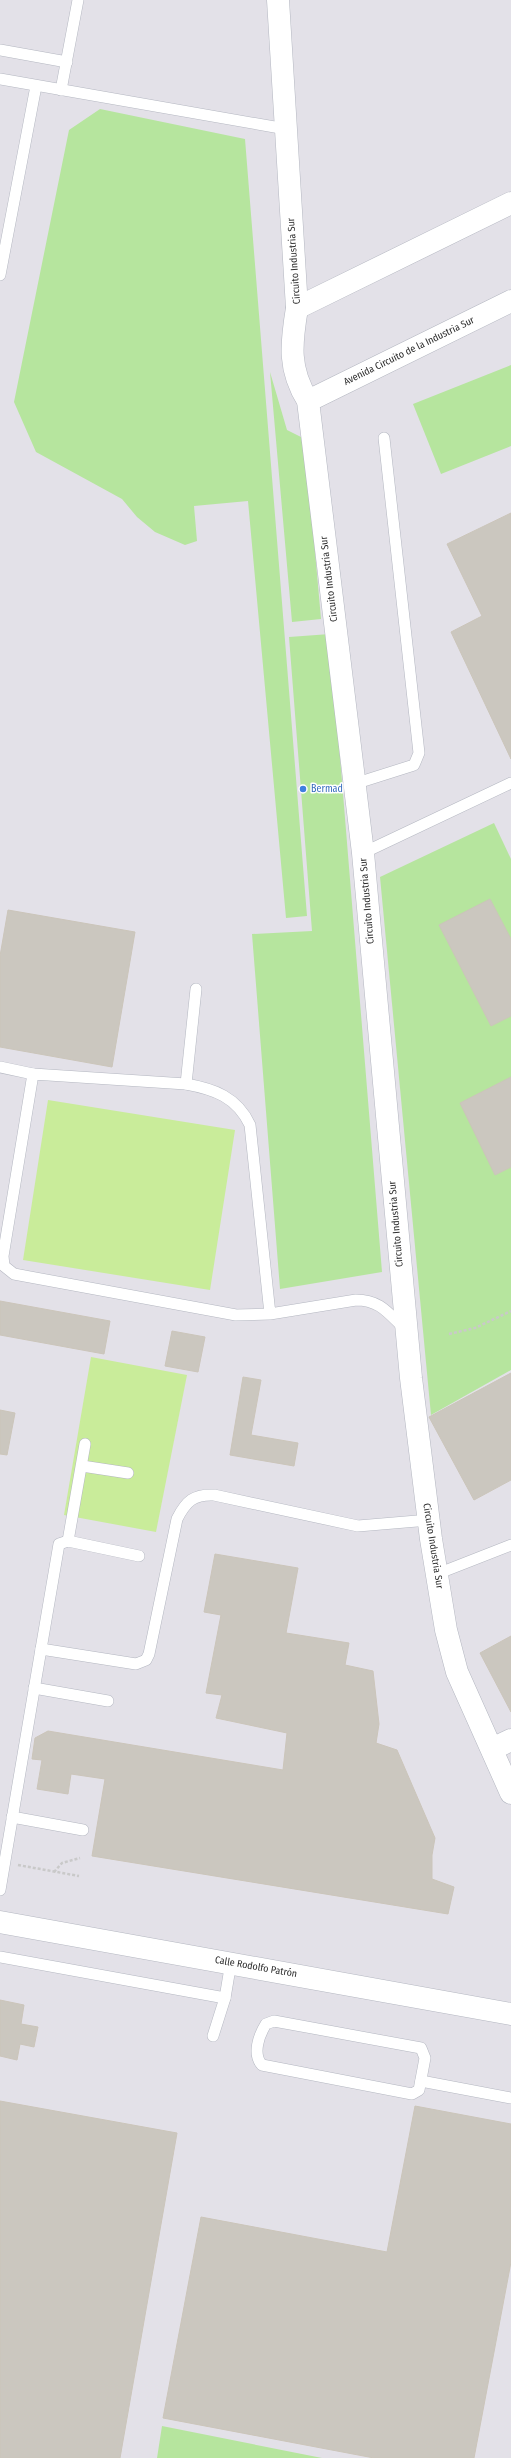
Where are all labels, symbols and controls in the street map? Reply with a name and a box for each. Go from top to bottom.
street label: Circuito Industria Sur [285,217,303,305]
street label: Avenida Circuito de la Industria Sur [342,314,477,388]
street label: Circuito Industria Sur [318,535,340,623]
place label: Bermad [311,783,343,795]
marker: Bermad [298,784,308,794]
street label: Circuito Industria Sur [357,857,377,945]
street label: Circuito Industria Sur [386,1180,406,1268]
street label: Circuito Industria Sur [420,1502,446,1590]
street label: Calle Rodolfo Patrón [214,1954,298,1980]

